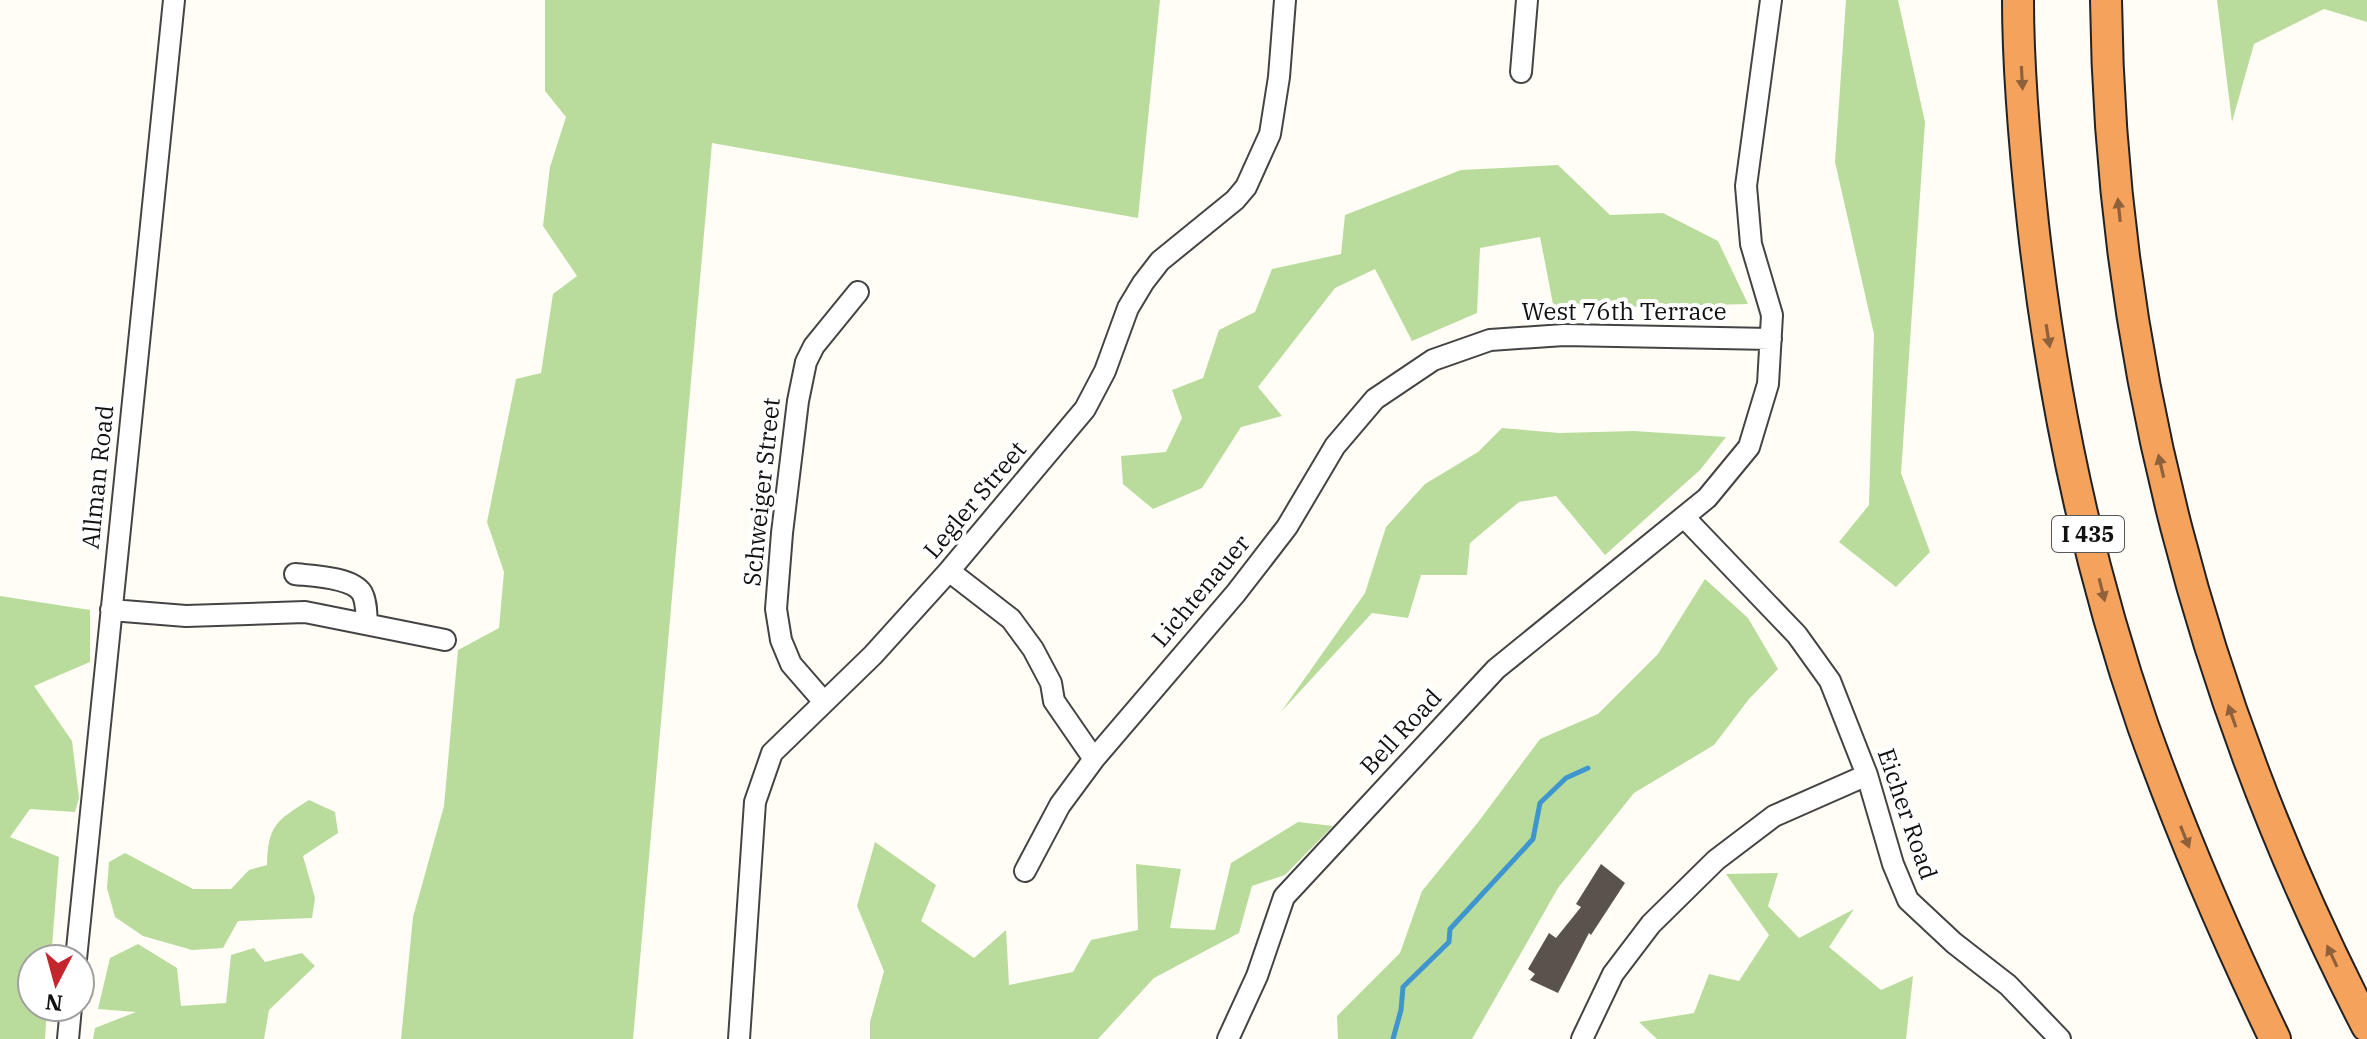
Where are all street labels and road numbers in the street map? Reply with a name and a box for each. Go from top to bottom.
street label: West 76th Terrace [1521,295,1727,327]
street label: Schweiger Street [735,396,787,588]
street label: Allman Road [74,403,120,551]
street label: Legler Street [916,434,1033,565]
road number: I 435 [2052,516,2124,552]
street label: Lichtenauer [1144,527,1257,653]
street label: Bell Road [1352,682,1448,781]
street label: Eicher Road [1871,744,1945,883]

